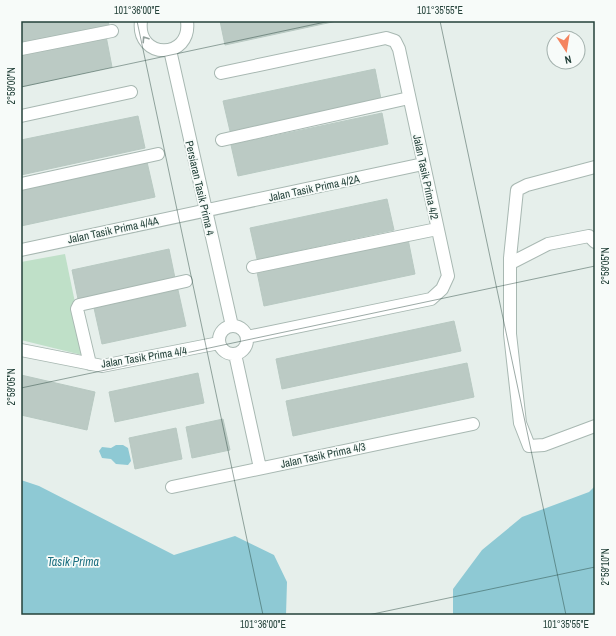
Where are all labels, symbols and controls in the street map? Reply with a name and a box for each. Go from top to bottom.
text: 101°36'00"E [114,4,160,17]
text: 101°35'55"E [417,4,463,17]
north arrow [546,30,586,70]
one-way arrow [143,37,150,44]
text: N [563,52,573,67]
text: 2°59'00"N [5,67,18,105]
street label: Jalan Tasik Prima 4/2 [410,133,442,221]
street label: Persiaran Tasik Prima 4 [182,139,218,237]
street label: Jalan Tasik Prima 4/2A [267,171,362,204]
street label: Jalan Tasik Prima 4/4A [66,213,161,246]
text: 2°59'05"N [599,247,612,285]
street label: Jalan Tasik Prima 4/4 [100,343,188,371]
text: 2°59'05"N [5,368,18,406]
street label: Jalan Tasik Prima 4/3 [279,439,367,471]
text: 2°59'10"N [599,548,612,586]
water label: Tasik Prima [47,554,99,570]
text: 101°36'00"E [240,618,286,631]
text: 101°35'55"E [543,618,589,631]

